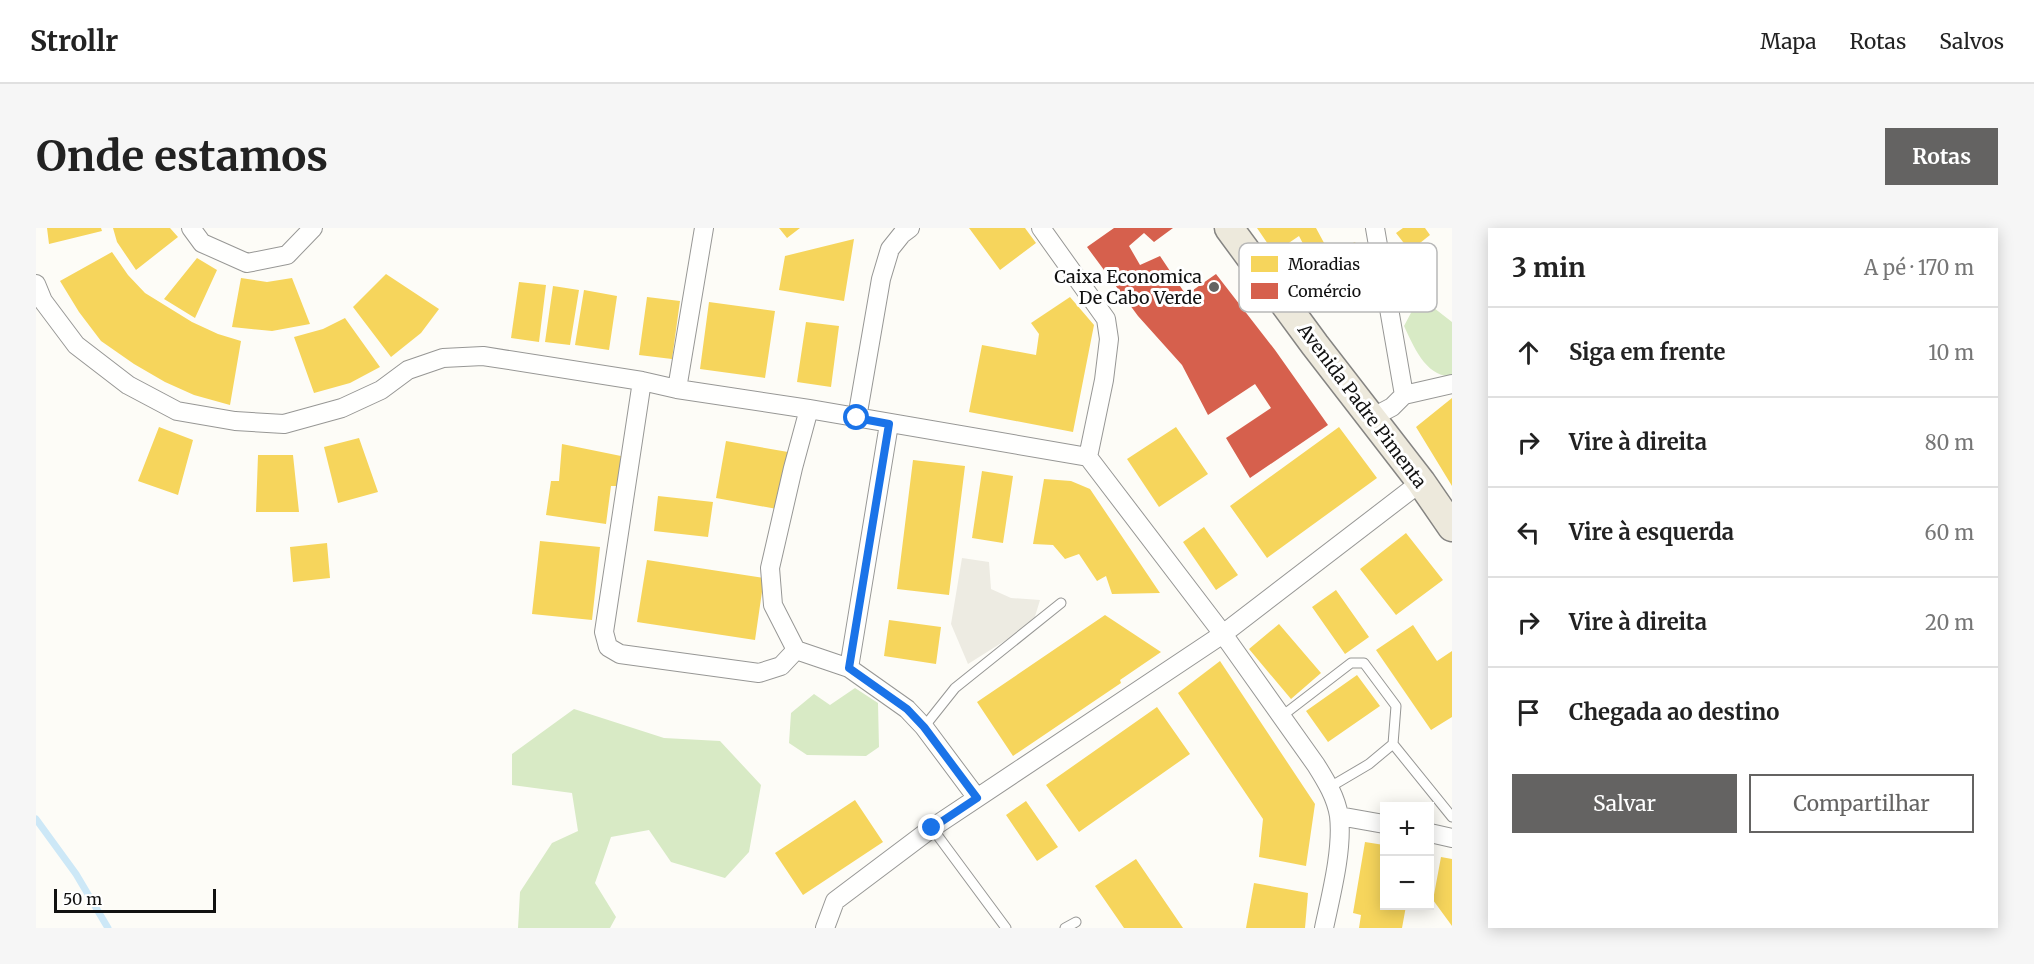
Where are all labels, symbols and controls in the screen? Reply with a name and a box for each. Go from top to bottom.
text: Strollr [30,23,118,59]
text: Mapa [1760,28,1817,55]
text: Rotas [1850,28,1906,55]
text: Salvos [1939,28,2004,55]
button: Rotas [1885,128,1998,185]
text: Onde estamos [36,130,328,182]
legend [1239,243,1437,312]
text: 3 min [1512,251,1586,284]
text: Moradias [1288,254,1360,274]
text: A pé · 170 m [1864,255,1974,280]
place label: Caixa Economica De Cabo Verde [1054,265,1202,309]
marker: Caixa Economica De Cabo Verde [1207,280,1221,294]
text: Comércio [1288,281,1361,301]
street label: Avenida Padre Pimenta [1292,318,1432,493]
icon: ahead [1512,336,1545,369]
text: Siga em frente [1569,338,1725,366]
text: 10 m [1928,340,1974,365]
route start [843,404,869,430]
icon: right [1512,426,1545,459]
text: Vire à direita [1569,428,1707,456]
text: 80 m [1925,430,1974,455]
icon: left [1512,516,1545,549]
text: Vire à esquerda [1569,518,1734,546]
text: 60 m [1924,520,1974,545]
icon: right [1512,606,1545,639]
text: Vire à direita [1569,608,1707,636]
text: 20 m [1925,610,1974,635]
icon: arrive [1512,696,1545,729]
text: Chegada ao destino [1569,698,1779,726]
button: Salvar [1512,774,1737,833]
button: Compartilhar [1749,774,1974,833]
map controls [1380,802,1434,910]
button: + [1380,802,1434,856]
route end [918,814,944,840]
button: − [1380,856,1434,910]
scale bar [54,886,216,914]
text: 50 m [63,889,102,909]

